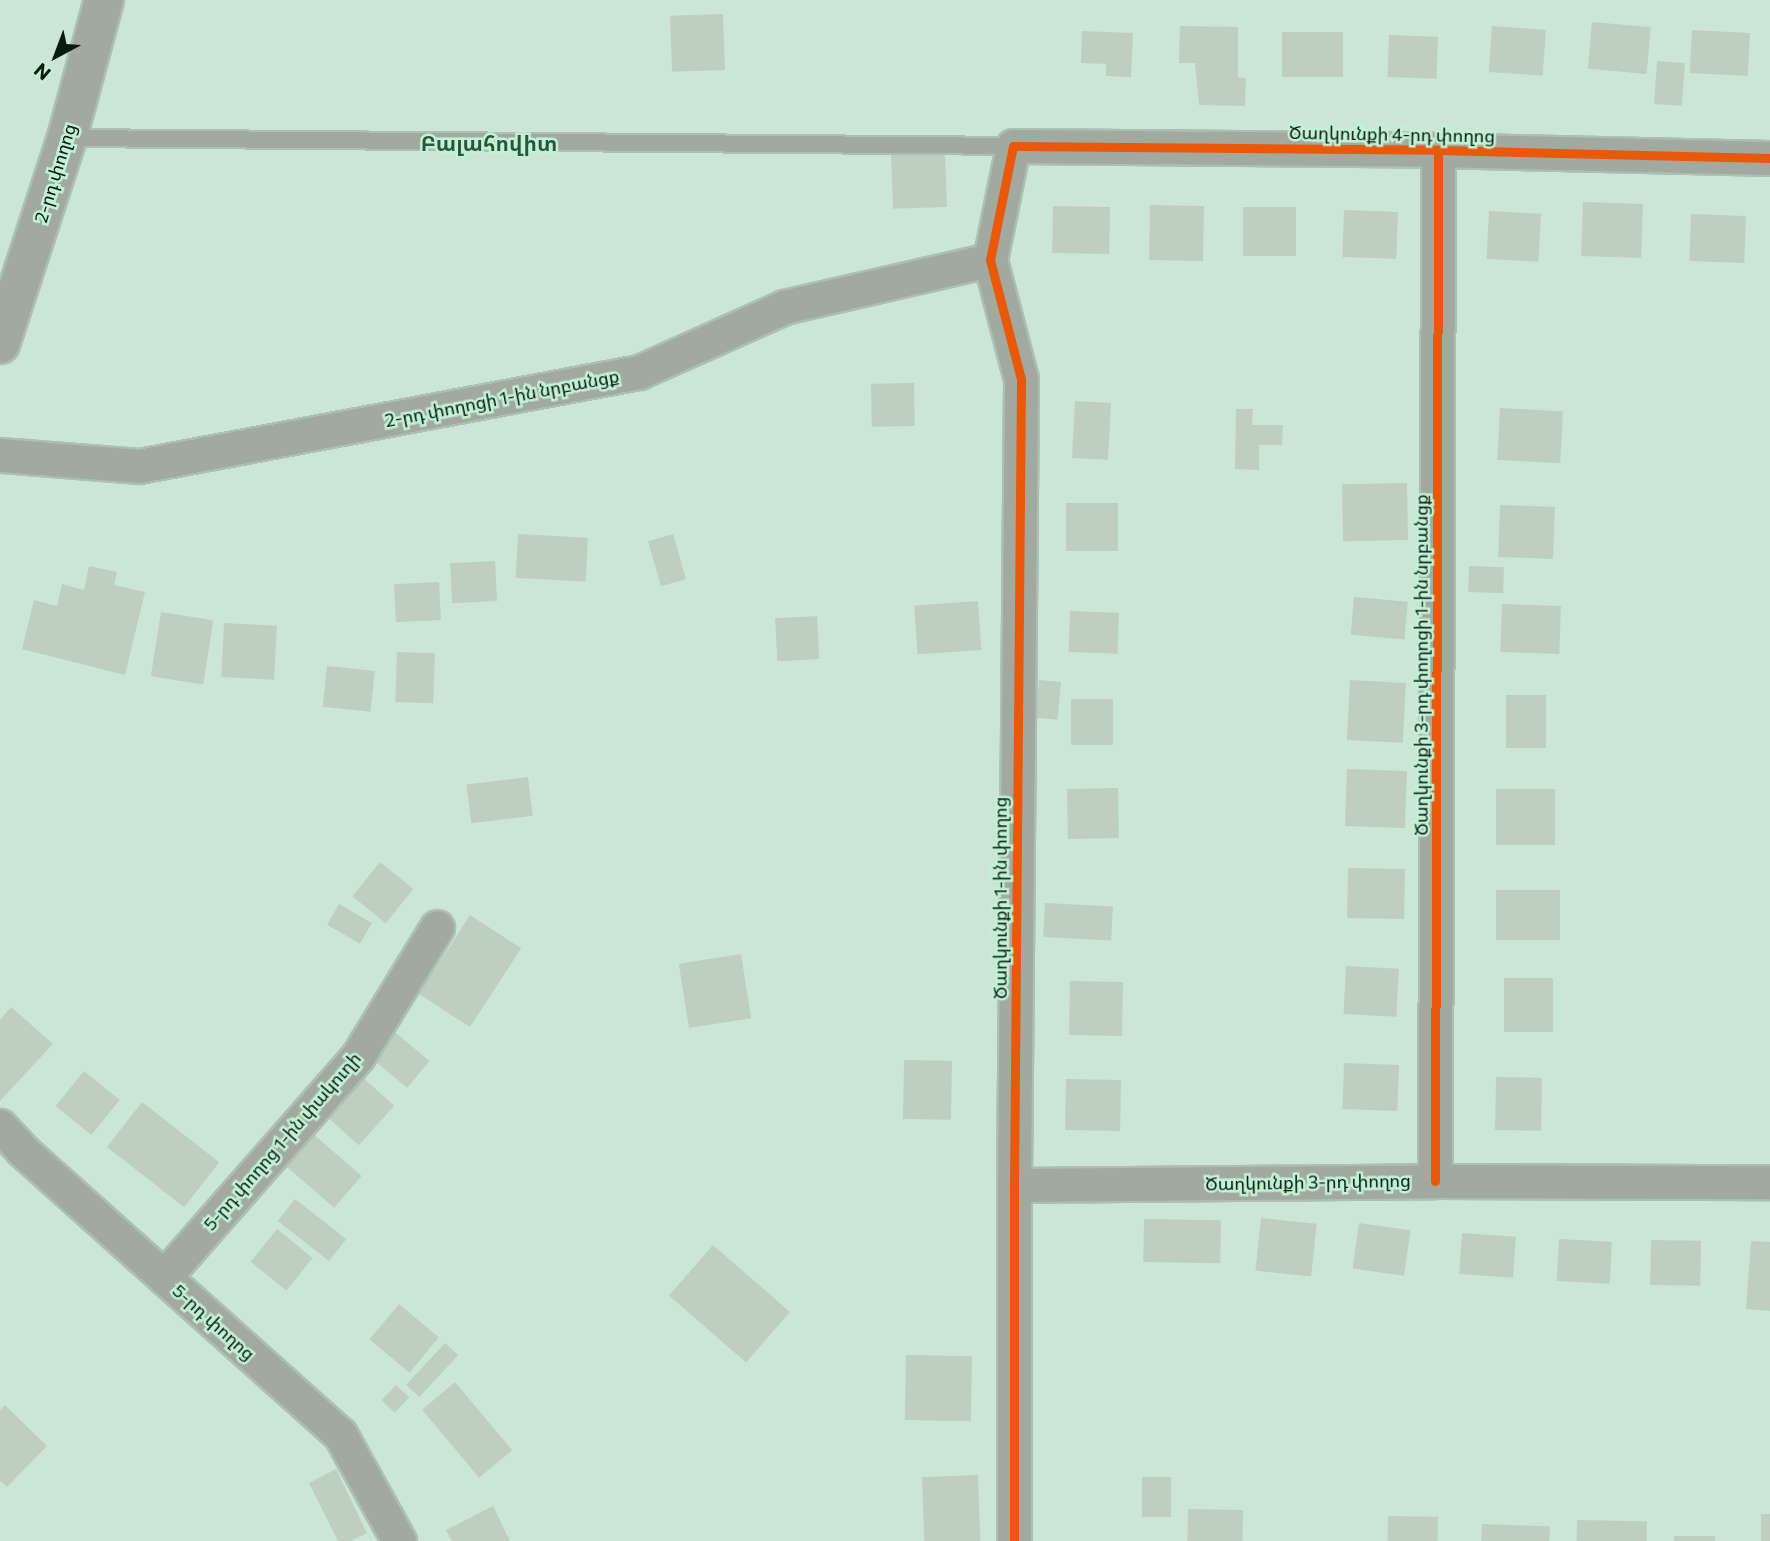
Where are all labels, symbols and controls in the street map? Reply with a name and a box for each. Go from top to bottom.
north arrow [21,21,91,91]
text: N [29,59,55,86]
street label: 2-րդ փողոց [30,121,80,225]
street label: Ծաղկունքի 4-րդ փողոց [1289,121,1495,147]
district label: Բալահովիտ [421,130,557,156]
street label: 2-րդ փողոցի 1-ին նրբանցք [383,365,621,431]
street label: Ծաղկունքի 3-րդ փողոցի 1-ին նրբանցք [1410,494,1432,836]
street label: Ծաղկունքի 1-ին փողոց [989,797,1011,999]
street label: 5-րդ փողոց 1-ին փակուղի [199,1047,365,1235]
street label: Ծաղկունքի 3-րդ փողոց [1205,1169,1411,1195]
street label: 5-րդ փողոց [168,1280,260,1364]

